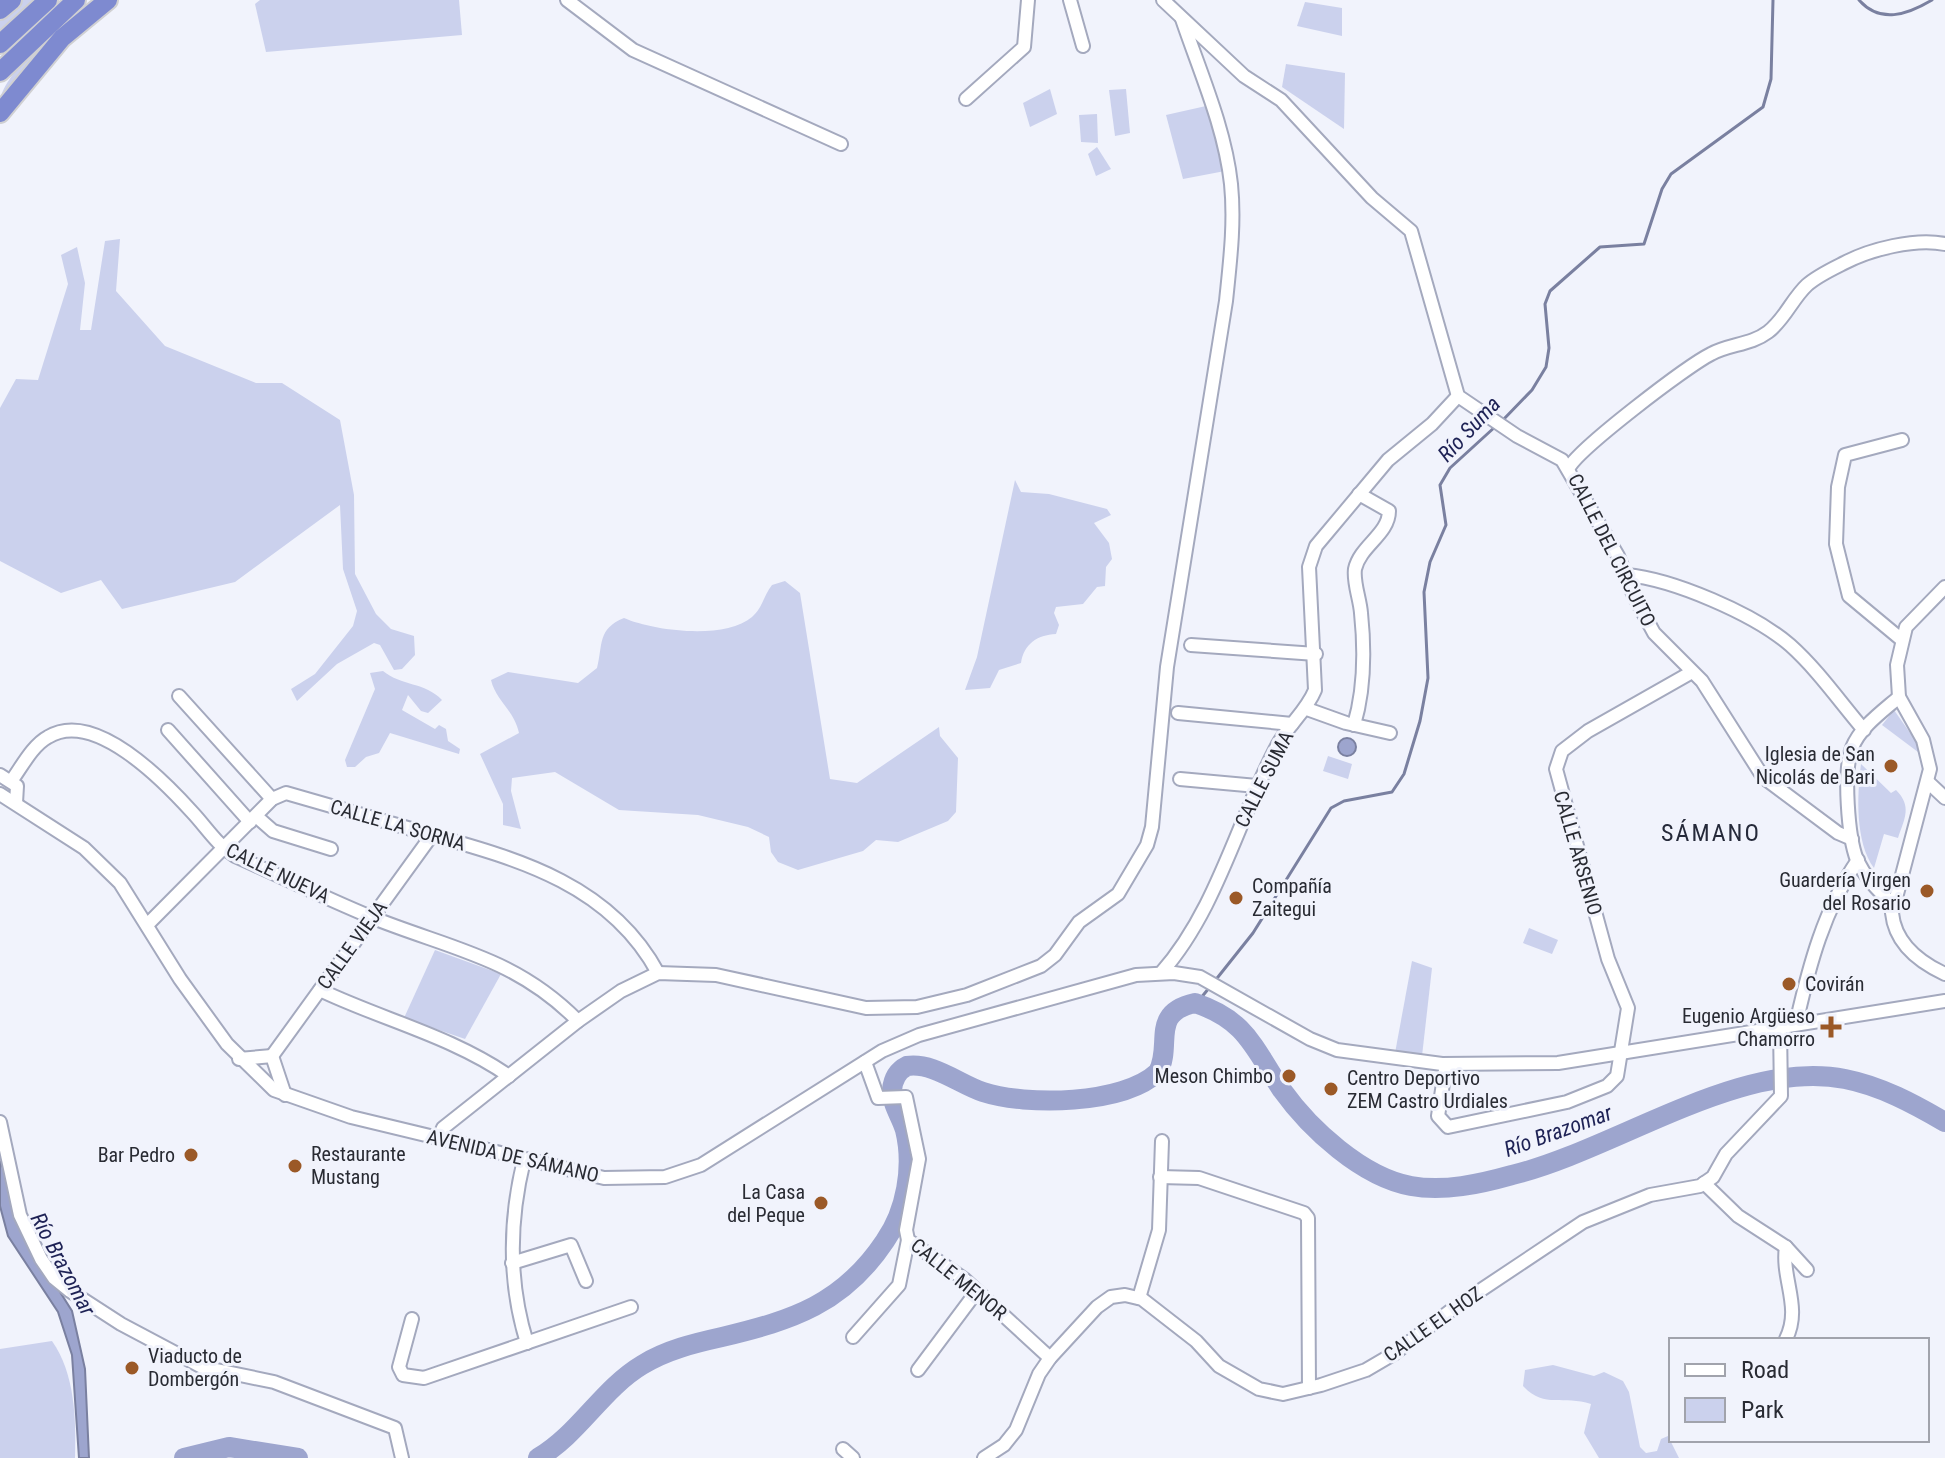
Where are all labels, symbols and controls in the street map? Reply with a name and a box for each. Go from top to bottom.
water label: Río Suma [1433,391,1505,467]
street label: CALLE DEL CIRCUITO [1563,470,1661,630]
street label: CALLE SUMA [1230,726,1299,831]
place label: Iglesia de San Nicolás de Bari [1756,742,1875,789]
marker: Iglesia de San Nicolás de Bari [1882,757,1900,775]
street label: CALLE ARSENIO [1549,788,1607,918]
street label: CALLE LA SORNA [328,794,469,856]
district label: SÁMANO [1661,819,1761,847]
street label: CALLE NUEVA [222,838,334,909]
place label: Guardería Virgen del Rosario [1779,868,1911,915]
place label: Compañía Zaitegui [1252,874,1332,921]
marker: Guardería Virgen del Rosario [1918,882,1936,900]
marker: Compañía Zaitegui [1227,889,1245,907]
street label: CALLE VIEJA [312,896,392,994]
place label: Covirán [1805,972,1864,996]
marker: Covirán [1780,975,1798,993]
place label: Eugenio Argüeso Chamorro [1682,1004,1815,1051]
marker: Eugenio Argüeso Chamorro [1822,1018,1840,1036]
place label: Meson Chimbo [1155,1064,1273,1088]
place label: Centro Deportivo ZEM Castro Urdiales [1347,1066,1508,1113]
marker: Meson Chimbo [1280,1067,1298,1085]
marker: Centro Deportivo ZEM Castro Urdiales [1322,1080,1340,1098]
water label: Río Brazomar [1501,1100,1616,1162]
street label: AVENIDA DE SÁMANO [425,1125,601,1187]
place label: Restaurante Mustang [311,1142,406,1189]
place label: Bar Pedro [98,1143,175,1167]
marker: Bar Pedro [182,1146,200,1164]
marker: Restaurante Mustang [286,1157,304,1175]
place label: La Casa del Peque [727,1180,805,1227]
marker: La Casa del Peque [812,1194,830,1212]
water label: Río Brazomar [26,1208,101,1320]
street label: CALLE MENOR [906,1233,1012,1325]
street label: CALLE EL HOZ [1379,1281,1487,1367]
legend [1669,1338,1929,1442]
place label: Viaducto de Dombergón [148,1344,242,1391]
text: Road [1741,1356,1789,1384]
marker: Viaducto de Dombergón [123,1359,141,1377]
text: Park [1741,1396,1784,1424]

